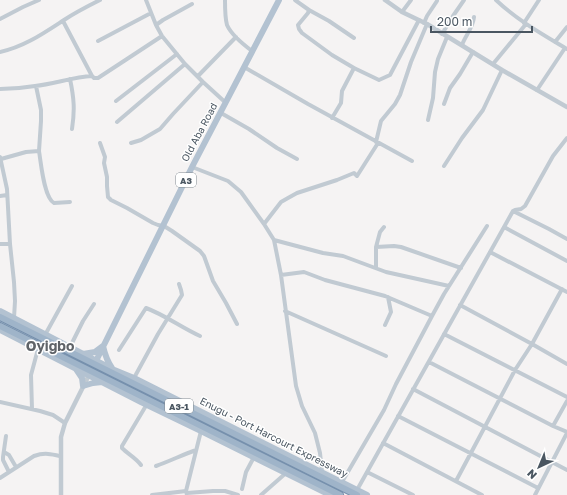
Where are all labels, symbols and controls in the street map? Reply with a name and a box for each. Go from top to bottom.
scale bar [431,8,532,34]
text: 200 m [437,14,472,29]
street label: Old Aba Road [179,101,219,163]
road number: A3 [176,173,196,187]
district label: Oyigbo [26,337,74,354]
street label: Enugu - Port Harcourt Expressway [198,394,350,480]
road number: A3-1 [165,399,193,413]
north arrow [519,447,559,487]
text: N [524,467,539,482]

